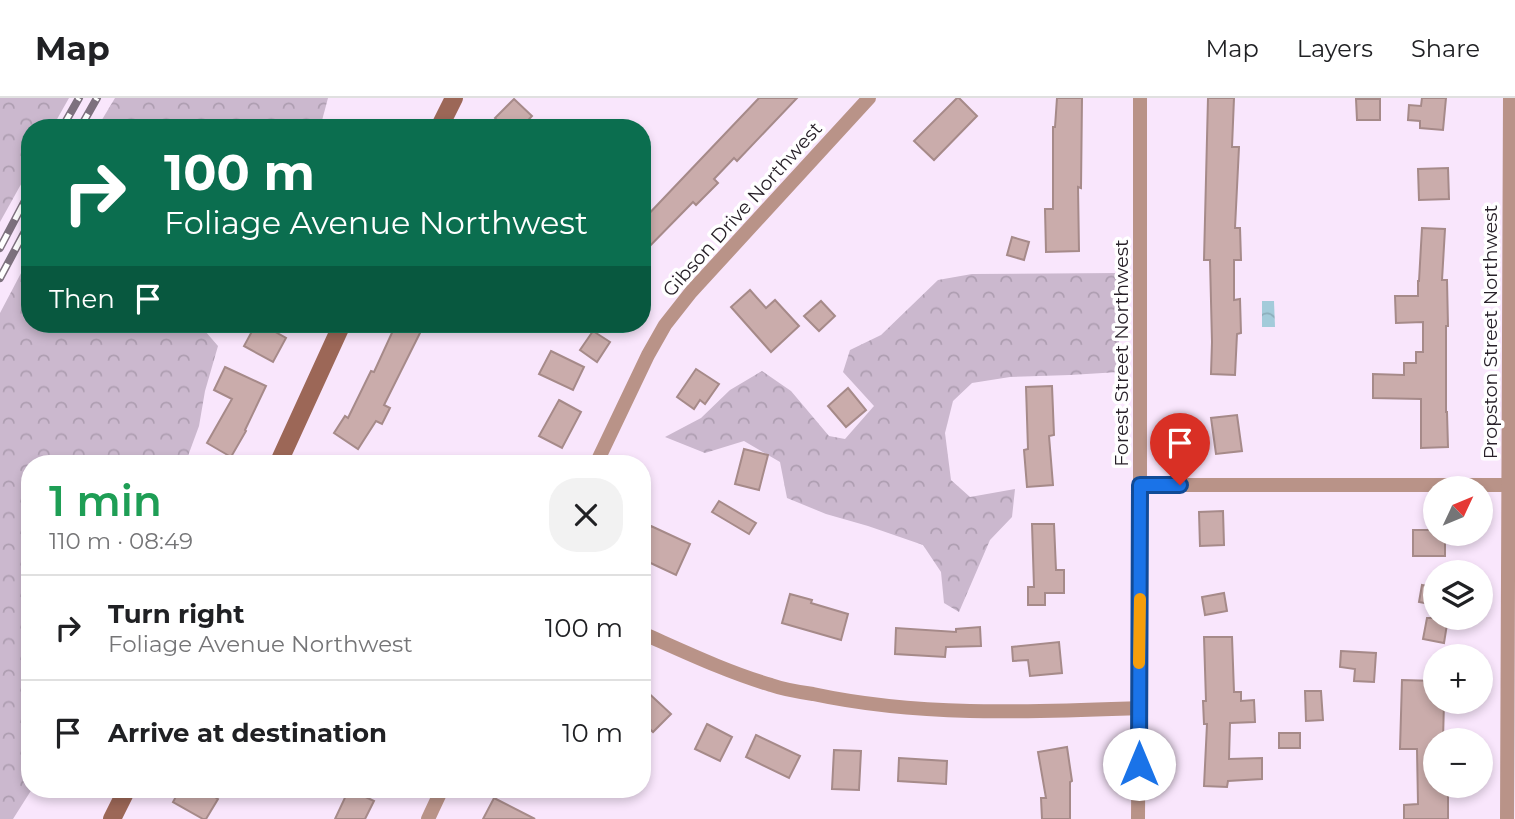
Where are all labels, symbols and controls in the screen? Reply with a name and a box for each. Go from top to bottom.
text: Map [35,28,110,68]
text: Map [1205,34,1259,63]
text: Layers [1297,34,1373,63]
text: Share [1411,34,1480,63]
street label: Gibson Drive Northwest [658,117,827,301]
text: 100 m [164,143,315,202]
icon: right [49,147,140,238]
text: Foliage Avenue Northwest [164,203,588,242]
street label: Propston Street Northwest [1479,204,1502,459]
street label: Forest Street Northwest [1110,239,1133,467]
icon: arrive [129,280,167,318]
text: Then [49,283,115,315]
pin [1150,413,1210,485]
icon: arrive [1161,424,1199,462]
text: 1 min [49,475,162,527]
north arrow [1423,476,1493,546]
map controls [1423,476,1493,798]
button: close [549,478,623,552]
text: 110 m · 08:49 [49,527,193,555]
button: layers [1423,560,1493,630]
text: Turn right [108,598,244,630]
icon: right [49,609,87,647]
text: 100 m [545,612,623,644]
text: Foliage Avenue Northwest [108,630,413,658]
button: + [1423,644,1493,714]
icon: arrive [49,714,87,752]
text: Arrive at destination [108,717,387,749]
text: 10 m [562,717,623,749]
position arrow [1102,727,1176,801]
button: − [1423,728,1493,798]

